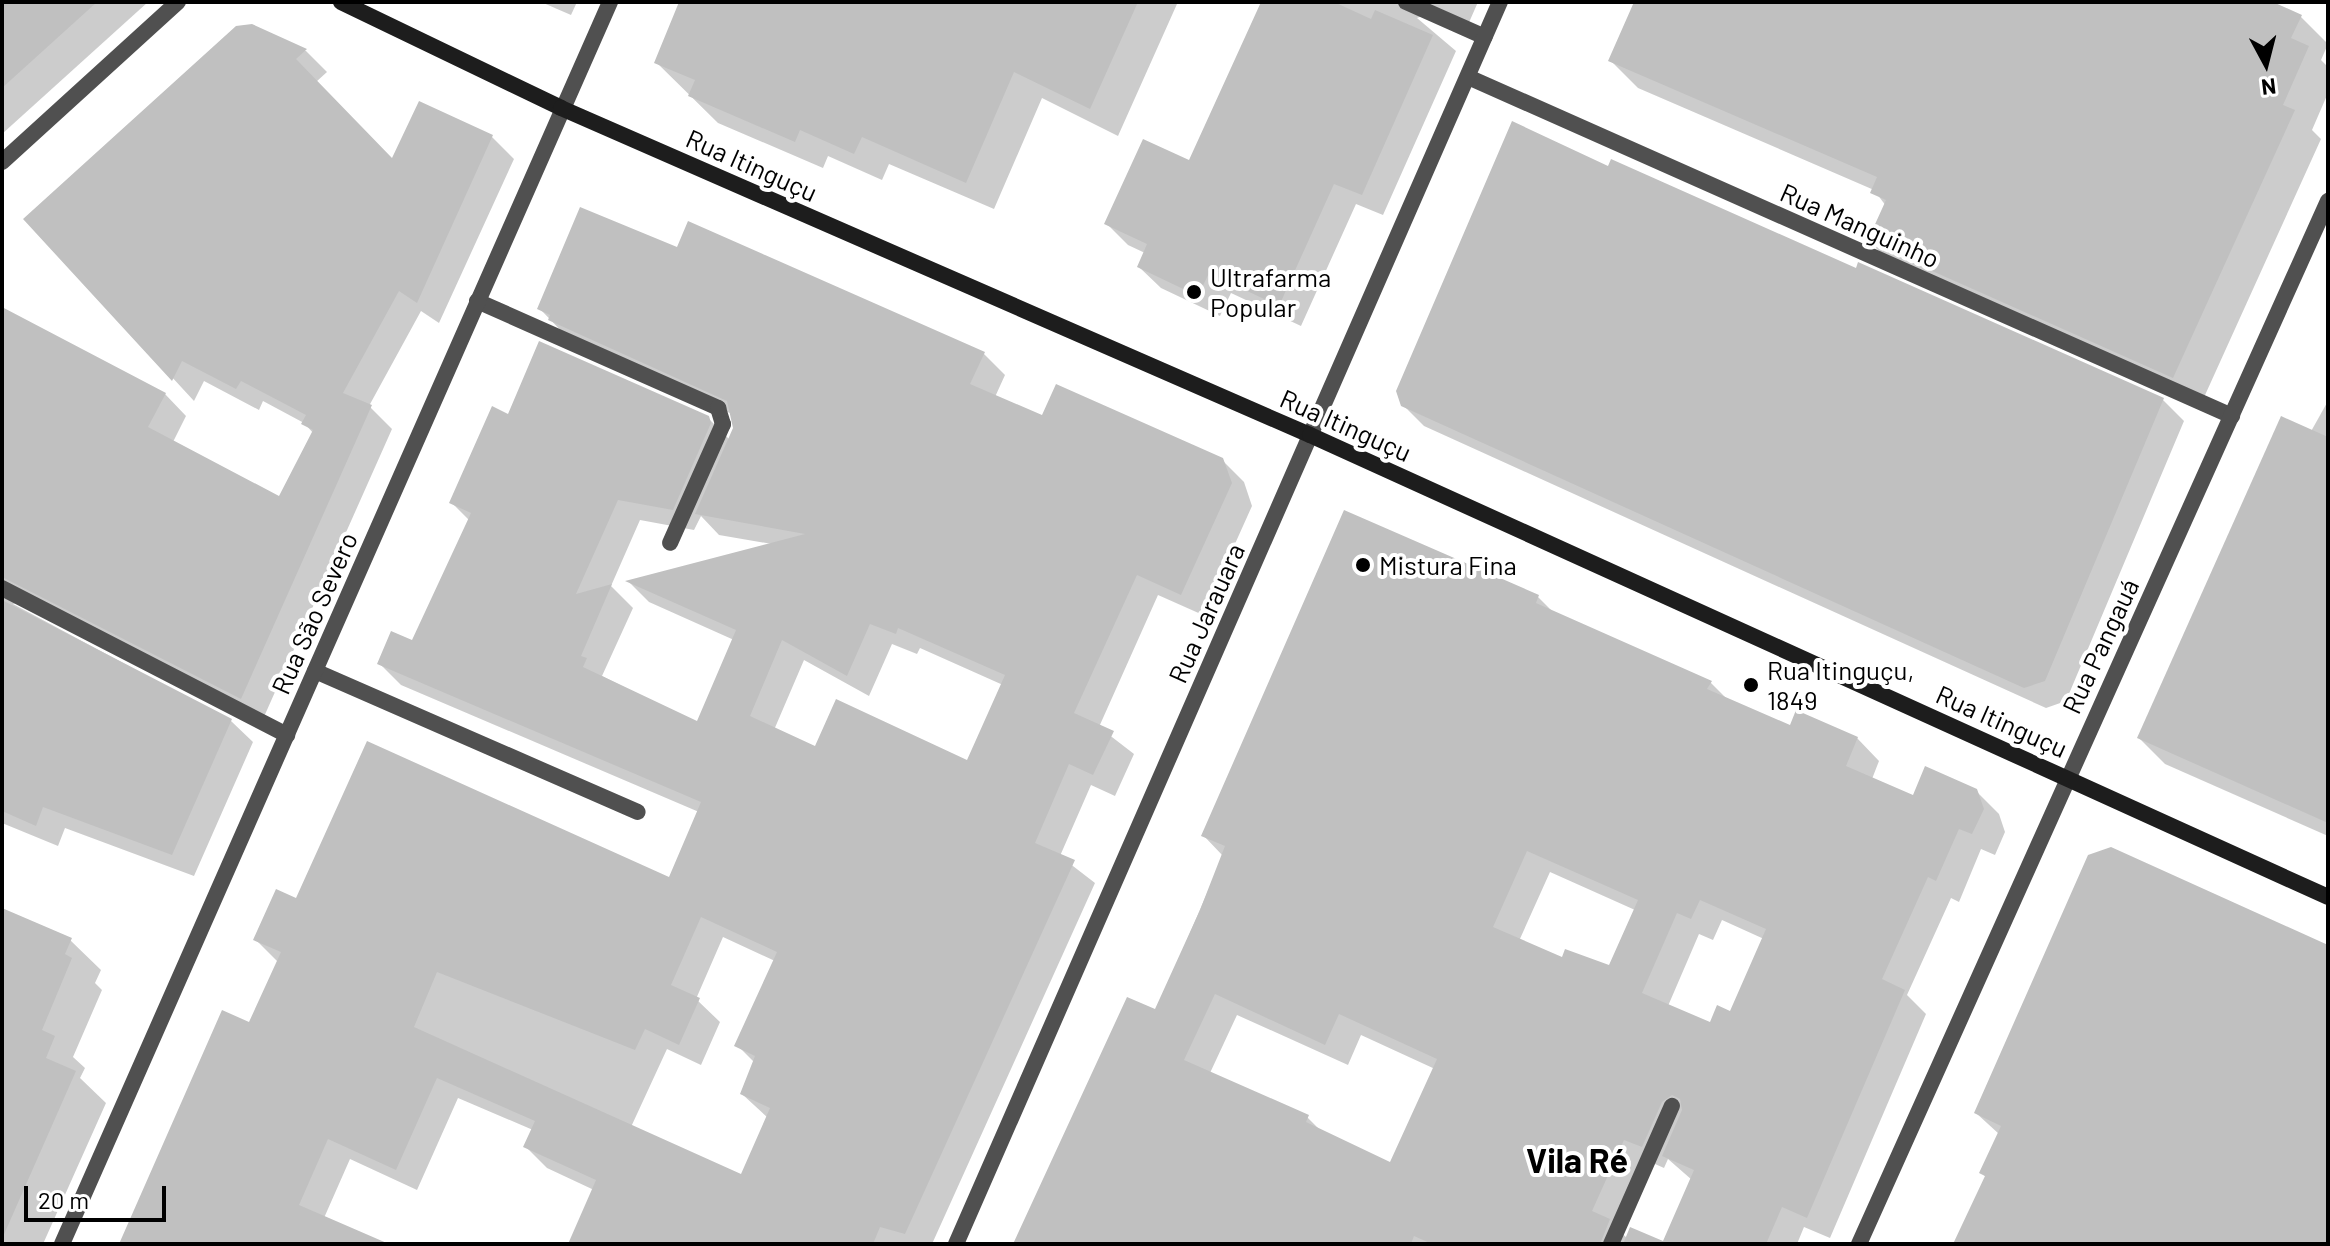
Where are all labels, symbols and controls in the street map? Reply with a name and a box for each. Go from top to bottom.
north arrow [2226,24,2306,104]
text: N [2260,74,2278,102]
street label: Rua Itinguçu [681,122,823,208]
street label: Rua Manguinho [1776,176,1944,274]
place label: Ultrafarma Popular [1210,261,1331,322]
marker: Ultrafarma Popular [1185,283,1203,301]
street label: Rua Itinguçu [1275,382,1417,468]
street label: Rua São Severo [264,527,364,699]
street label: Rua Jarauara [1161,538,1251,688]
place label: Mistura Fina [1379,549,1517,581]
marker: Mistura Fina [1354,556,1372,574]
street label: Rua Pangauá [2055,574,2145,718]
place label: Rua Itinguçu, 1849 [1767,654,1914,716]
marker: Rua Itinguçu, 1849 [1742,676,1760,694]
street label: Rua Itinguçu [1931,678,2073,764]
district label: Vila Ré [1526,1140,1628,1180]
scale bar [28,1170,170,1220]
text: 20 m [38,1185,89,1214]

